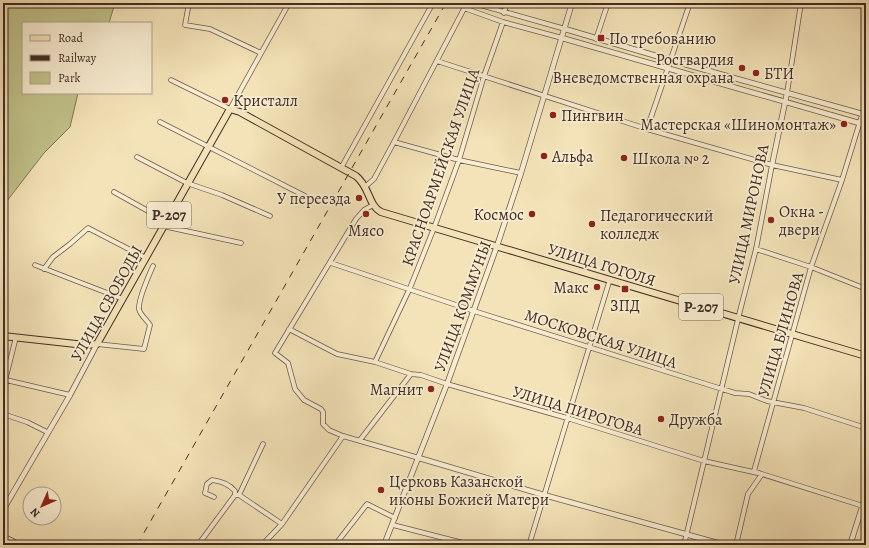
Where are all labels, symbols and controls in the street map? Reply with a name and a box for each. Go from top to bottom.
legend [22,22,152,94]
place label: По требованию [609,28,716,50]
text: Road [58,30,84,46]
marker: По требованию [596,33,606,43]
place label: Росгвардия Вневедомственная охрана [552,49,735,89]
text: Railway [58,50,97,66]
marker: Росгвардия Вневедомственная охрана [737,63,747,73]
place label: БТИ [764,63,794,85]
street label: КРАСНОАРМЕЙСКАЯ УЛИЦА [397,65,485,269]
marker: БТИ [751,68,761,78]
text: Park [58,70,81,86]
place label: Кристалл [233,90,298,112]
marker: Кристалл [220,95,230,105]
place label: Пингвин [561,105,624,127]
marker: Пингвин [548,110,558,120]
place label: Мастерская «Шиномонтаж» [640,114,836,136]
marker: Мастерская «Шиномонтаж» [839,119,849,129]
street label: УЛИЦА МИРОНОВА [723,142,775,286]
place label: Альфа [551,146,594,168]
place label: Школа № 2 [632,148,710,170]
marker: Альфа [539,151,549,161]
marker: Школа № 2 [619,153,629,163]
place label: У переезда [277,188,352,210]
marker: У переезда [354,193,364,203]
place label: Окна - двери [778,201,824,241]
road number: Р-207 [147,202,191,228]
place label: Космос [474,204,524,226]
place label: Педагогический колледж [600,205,713,245]
marker: Мясо [361,209,371,219]
marker: Космос [527,209,537,219]
marker: Окна - двери [766,215,776,225]
marker: Педагогический колледж [587,219,597,229]
place label: Мясо [348,220,384,242]
street label: УЛИЦА КОММУНЫ [429,238,497,375]
street label: УЛИЦА ГОГОЛЯ [545,238,658,292]
street label: УЛИЦА СВОБОДЫ [66,242,148,365]
street label: УЛИЦА БЛИНОВА [753,269,809,399]
place label: Макс [553,277,589,299]
marker: Макс [592,282,602,292]
marker: ЗПД [620,284,630,294]
road number: Р-207 [679,294,723,320]
place label: ЗПД [610,295,640,317]
street label: МОСКОВСКАЯ УЛИЦА [522,304,680,374]
place label: Магнит [370,379,423,401]
street label: УЛИЦА ПИРОГОВА [510,381,646,441]
marker: Магнит [426,384,436,394]
place label: Дружба [669,409,723,431]
marker: Дружба [656,414,666,424]
place label: Церковь Казанской иконы Божией Матери [389,471,549,511]
marker: Церковь Казанской иконы Божией Матери [376,485,386,495]
north arrow [22,486,62,526]
text: N [27,505,43,521]

